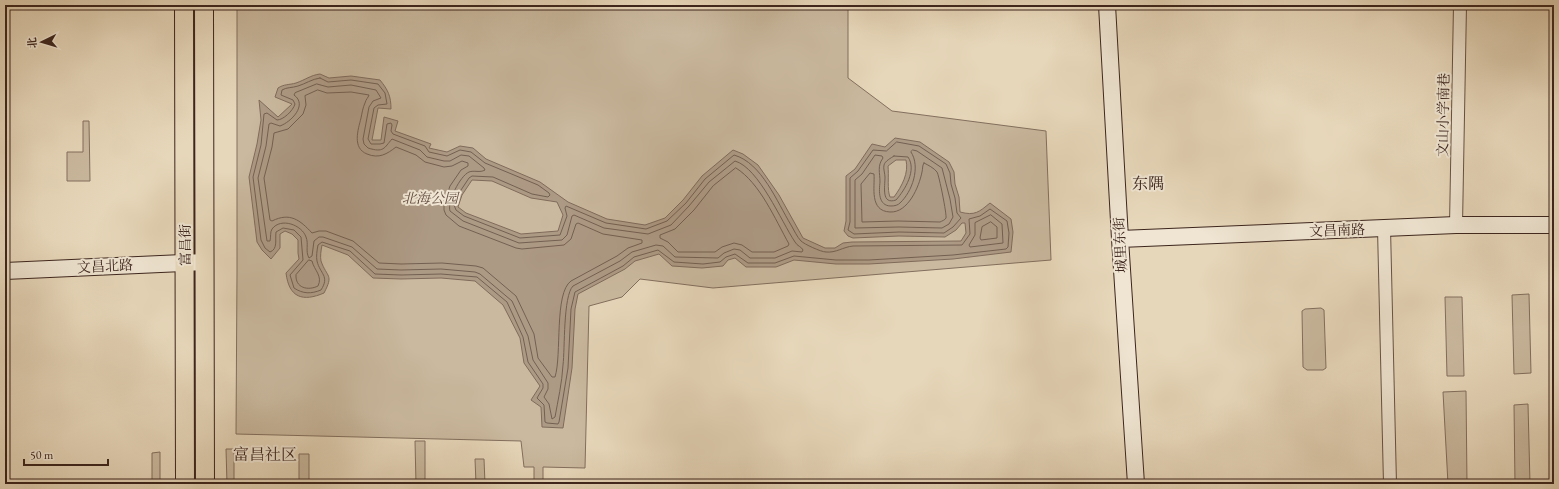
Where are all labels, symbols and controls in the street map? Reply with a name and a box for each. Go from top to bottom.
north arrow [22,22,62,62]
text: 北 [25,37,39,49]
street label: 文山小学南巷 [1433,73,1453,157]
district label: 东隅 [1132,173,1164,194]
park label: 北海公园 [402,189,460,207]
street label: 城里东街 [1110,217,1130,273]
street label: 文昌南路 [1309,220,1365,240]
street label: 富昌街 [176,224,194,266]
street label: 文昌北路 [77,256,133,276]
scale bar [24,441,108,467]
district label: 富昌社区 [233,444,297,465]
text: 50 m [30,447,54,463]

